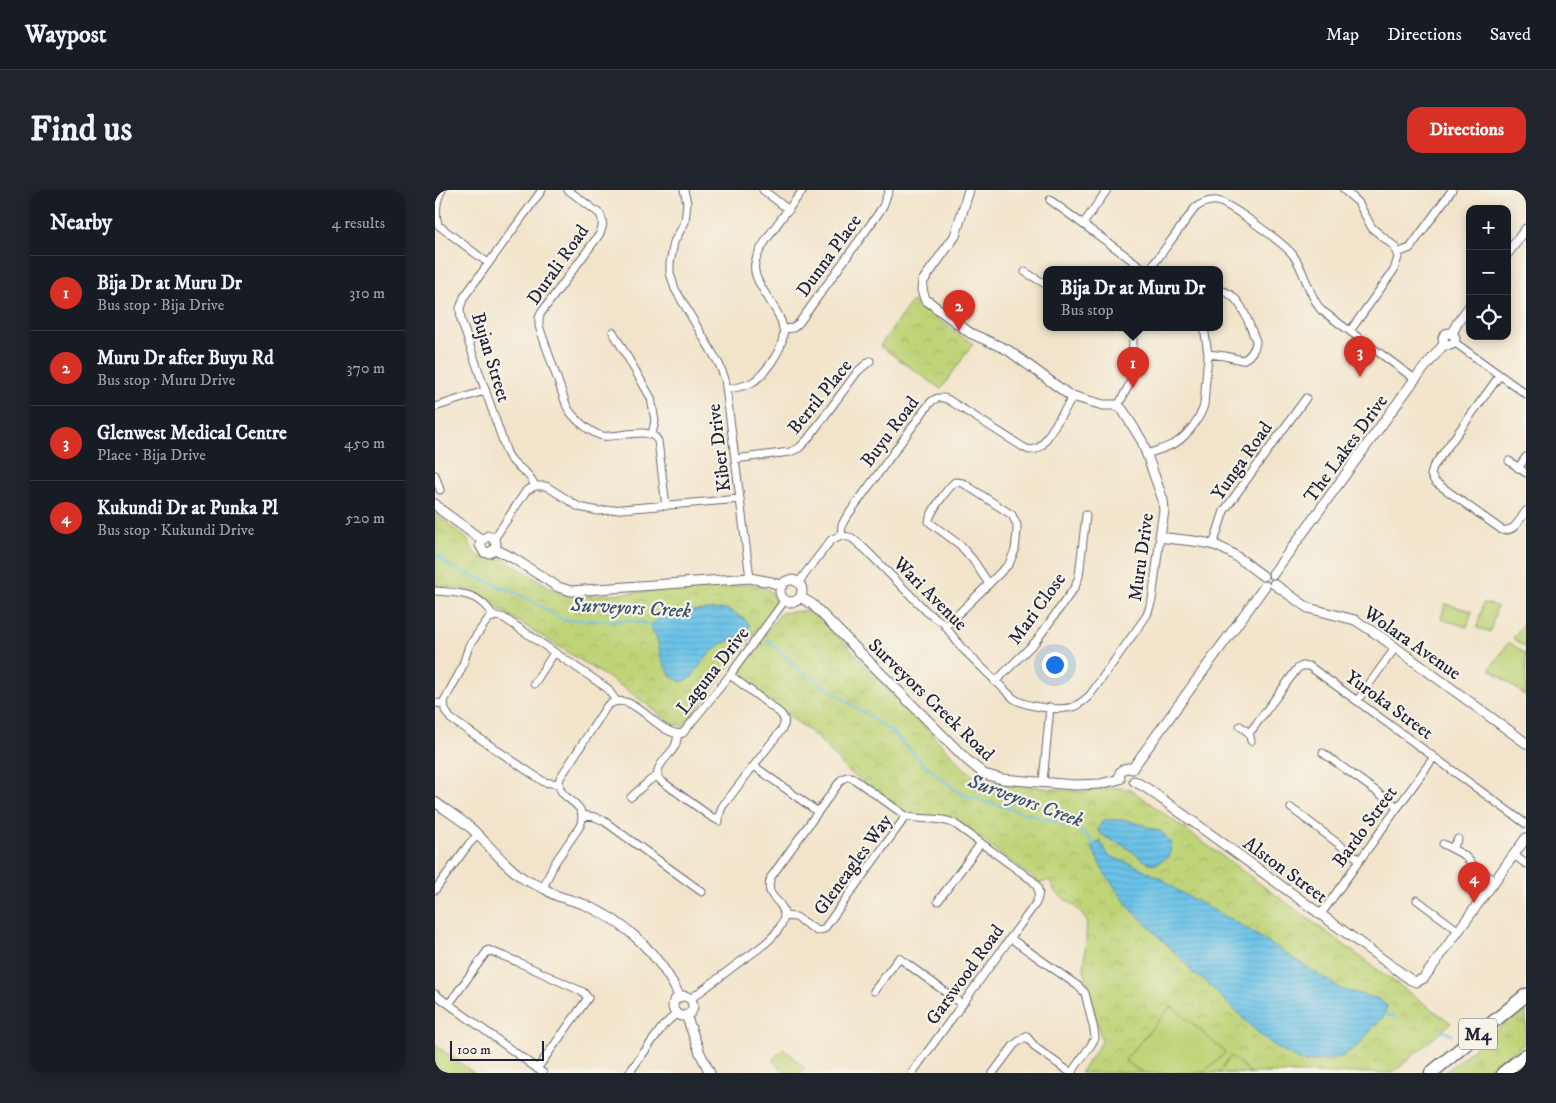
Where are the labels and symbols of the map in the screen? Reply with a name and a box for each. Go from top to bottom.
street label: Dunna Place [792,210,867,302]
street label: Durali Road [522,220,594,309]
pin: 2 [943,290,975,331]
street label: Bujan Street [466,310,515,405]
pin: 3 [1344,336,1376,377]
pin: 1 [1117,347,1149,388]
street label: Berril Place [783,355,857,439]
street label: The Lakes Drive [1299,390,1393,507]
street label: Buyu Road [856,392,925,472]
street label: Kiber Drive [703,402,736,493]
street label: Yunga Road [1207,417,1278,505]
street label: Muru Drive [1124,511,1159,603]
street label: Wari Avenue [887,552,972,636]
street label: Mari Close [1003,568,1071,649]
water label: Surveyors Creek [569,593,692,624]
street label: Wolara Avenue [1358,601,1465,685]
street label: Laguna Drive [672,623,755,719]
street label: Surveyors Creek Road [863,634,999,767]
your location [1042,652,1068,678]
street label: Yuroka Street [1341,666,1437,745]
water label: Surveyors Creek [964,769,1087,834]
street label: Bardo Street [1328,782,1402,872]
street label: Gleneagles Way [809,809,898,920]
street label: Alston Street [1239,832,1332,908]
pin: 4 [1458,862,1490,903]
street label: Garswood Road [921,920,1010,1029]
road number: M4 [1459,1019,1497,1050]
scale bar [450,1038,544,1061]

